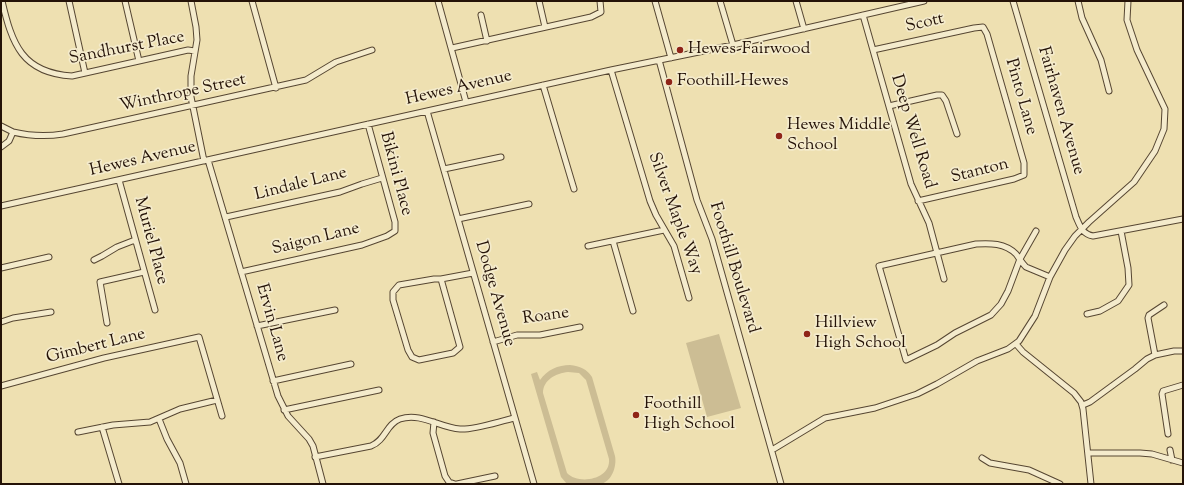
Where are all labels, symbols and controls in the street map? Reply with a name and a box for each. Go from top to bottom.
street label: Scott [904,10,946,38]
street label: Sandhurst Place [68,28,186,70]
place label: Hewes-Fairwood [688,40,810,60]
marker: Hewes-Fairwood [675,45,685,55]
street label: Fairhaven Avenue [1032,45,1088,177]
street label: Pinto Lane [999,56,1041,138]
street label: Hewes Avenue [404,67,514,111]
street label: Winthrope Street [118,71,248,117]
place label: Foothill-Hewes [677,72,788,92]
street label: Deep Well Road [885,72,939,192]
marker: Foothill-Hewes [664,77,674,87]
place label: Hewes Middle School [787,116,890,156]
street label: Bikini Place [374,130,416,218]
marker: Hewes Middle School [774,131,784,141]
street label: Hewes Avenue [88,138,198,182]
street label: Silver Maple Way [642,150,706,278]
street label: Stanton [949,155,1011,189]
street label: Lindale Lane [253,164,349,206]
street label: Muriel Place [128,195,172,287]
street label: Foothill Boulevard [703,200,763,336]
street label: Saigon Lane [270,219,362,261]
street label: Dodge Avenue [469,239,519,349]
street label: Ervin Lane [250,282,292,364]
street label: Roane [521,304,571,330]
place label: Hillview High School [815,314,906,354]
street label: Gimbert Lane [44,325,148,369]
marker: Hillview High School [802,329,812,339]
place label: Foothill High School [644,395,735,435]
marker: Foothill High School [631,410,641,420]

